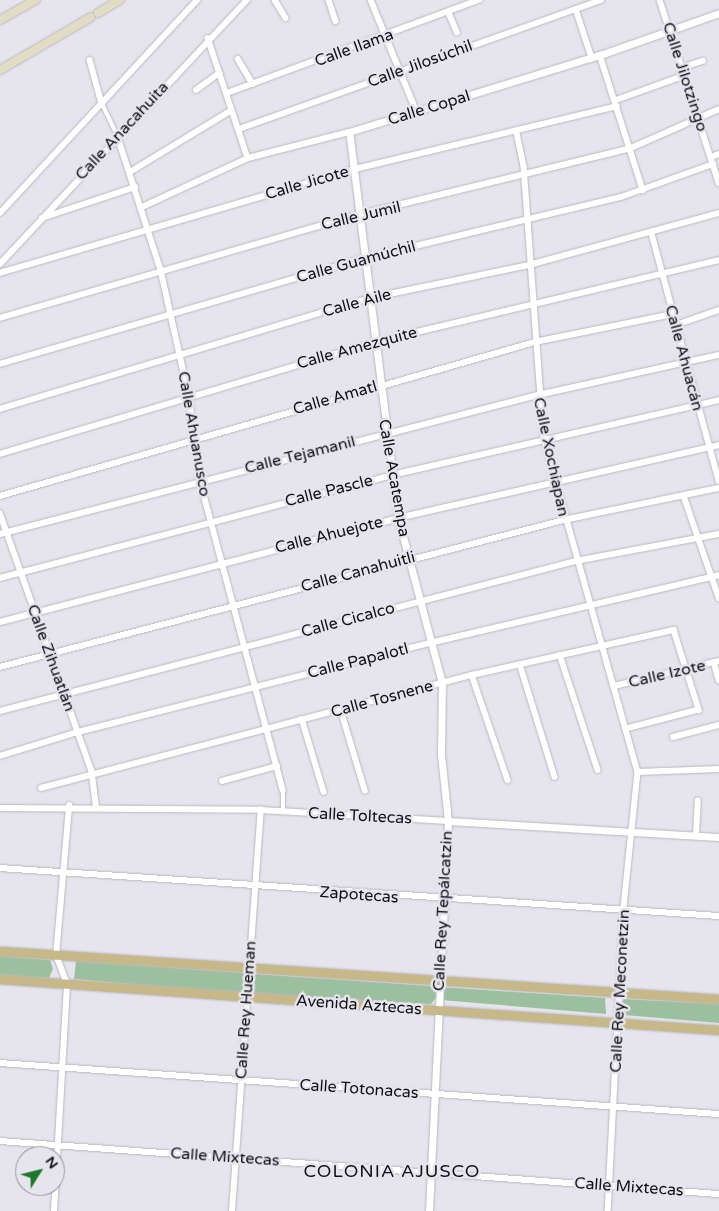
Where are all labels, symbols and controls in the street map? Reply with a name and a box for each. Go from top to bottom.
street label: Calle Jilotzingo [658,20,712,134]
street label: Calle Ilama [312,25,396,71]
street label: Calle Jilosúchil [365,36,475,92]
street label: Calle Anacahuita [71,78,173,184]
street label: Calle Copal [386,86,472,130]
street label: Calle Jicote [263,162,351,204]
street label: Calle Jumil [319,198,403,234]
street label: Calle Guamúchil [294,237,418,287]
street label: Calle Aile [321,285,393,321]
street label: Calle Ahuacán [661,303,707,413]
street label: Calle Amezquite [295,323,419,373]
street label: Calle Ahuanusco [174,370,214,498]
street label: Calle Amatl [291,377,379,419]
street label: Calle Xochiapan [529,396,573,518]
street label: Calle Acatempa [374,418,414,538]
street label: Calle Tejamanil [243,432,357,478]
street label: Calle Pascle [283,471,375,511]
street label: Calle Ahuejote [273,512,385,558]
street label: Calle Canahuitli [299,548,417,596]
street label: Calle Cicalco [299,598,397,642]
street label: Calle Zihuatlán [23,602,79,714]
street label: Calle Papalotl [305,639,411,683]
street label: Calle Izote [627,656,707,692]
street label: Calle Tosnene [329,676,435,722]
street label: Calle Toltecas [308,804,412,828]
street label: Calle Rey Tepálcatzin [429,830,457,992]
street label: Zapotecas [319,883,399,907]
street label: Calle Rey Meconetzin [606,909,634,1073]
street label: Calle Rey Hueman [232,940,260,1080]
street label: Avenida Aztecas [296,991,422,1019]
street label: Calle Totonacas [299,1075,419,1103]
street label: Calle Mixtecas [170,1144,280,1170]
north arrow [15,1146,65,1196]
text: N [42,1153,62,1172]
district label: COLONIA AJUSCO [302,1160,482,1182]
street label: Calle Mixtecas [574,1174,684,1200]

